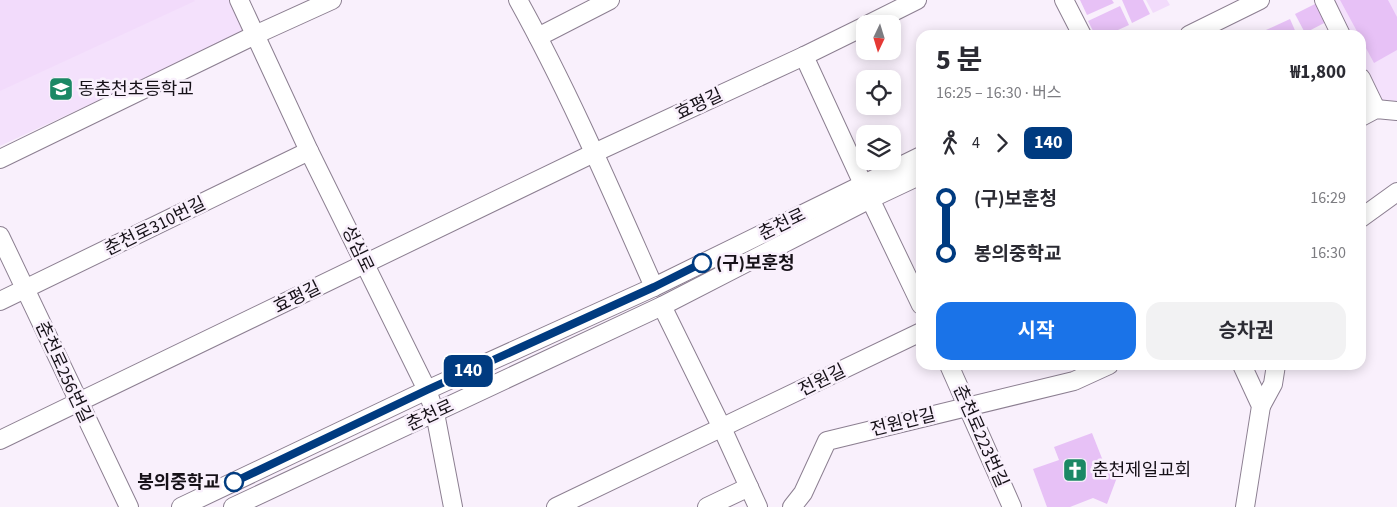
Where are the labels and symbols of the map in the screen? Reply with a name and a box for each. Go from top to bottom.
north arrow [856,15,901,60]
school or university icon: 동춘천초등학교 [48,76,74,102]
place label: 동춘천초등학교 [78,77,194,102]
street label: 효평길 [671,83,727,126]
street label: 춘천로310번길 [100,191,210,262]
street label: 춘천로 [754,202,810,247]
street label: 성심로 [335,221,380,277]
place label: (구)보훈청 [716,251,795,276]
marker: (구)보훈청 [692,253,712,273]
street label: 효평길 [269,275,325,320]
street label: 춘천로256번길 [29,317,98,427]
line badge: 140 [439,355,497,387]
street label: 전원길 [794,358,850,403]
street label: 춘천로223번길 [947,381,1014,491]
street label: 춘천로 [402,394,458,437]
street label: 전원안길 [868,402,938,443]
church icon: 춘천제일교회 [1062,457,1088,483]
place label: 춘천제일교회 [1092,458,1191,483]
place label: 봉의중학교 [137,470,220,495]
marker: 봉의중학교 [224,472,244,492]

